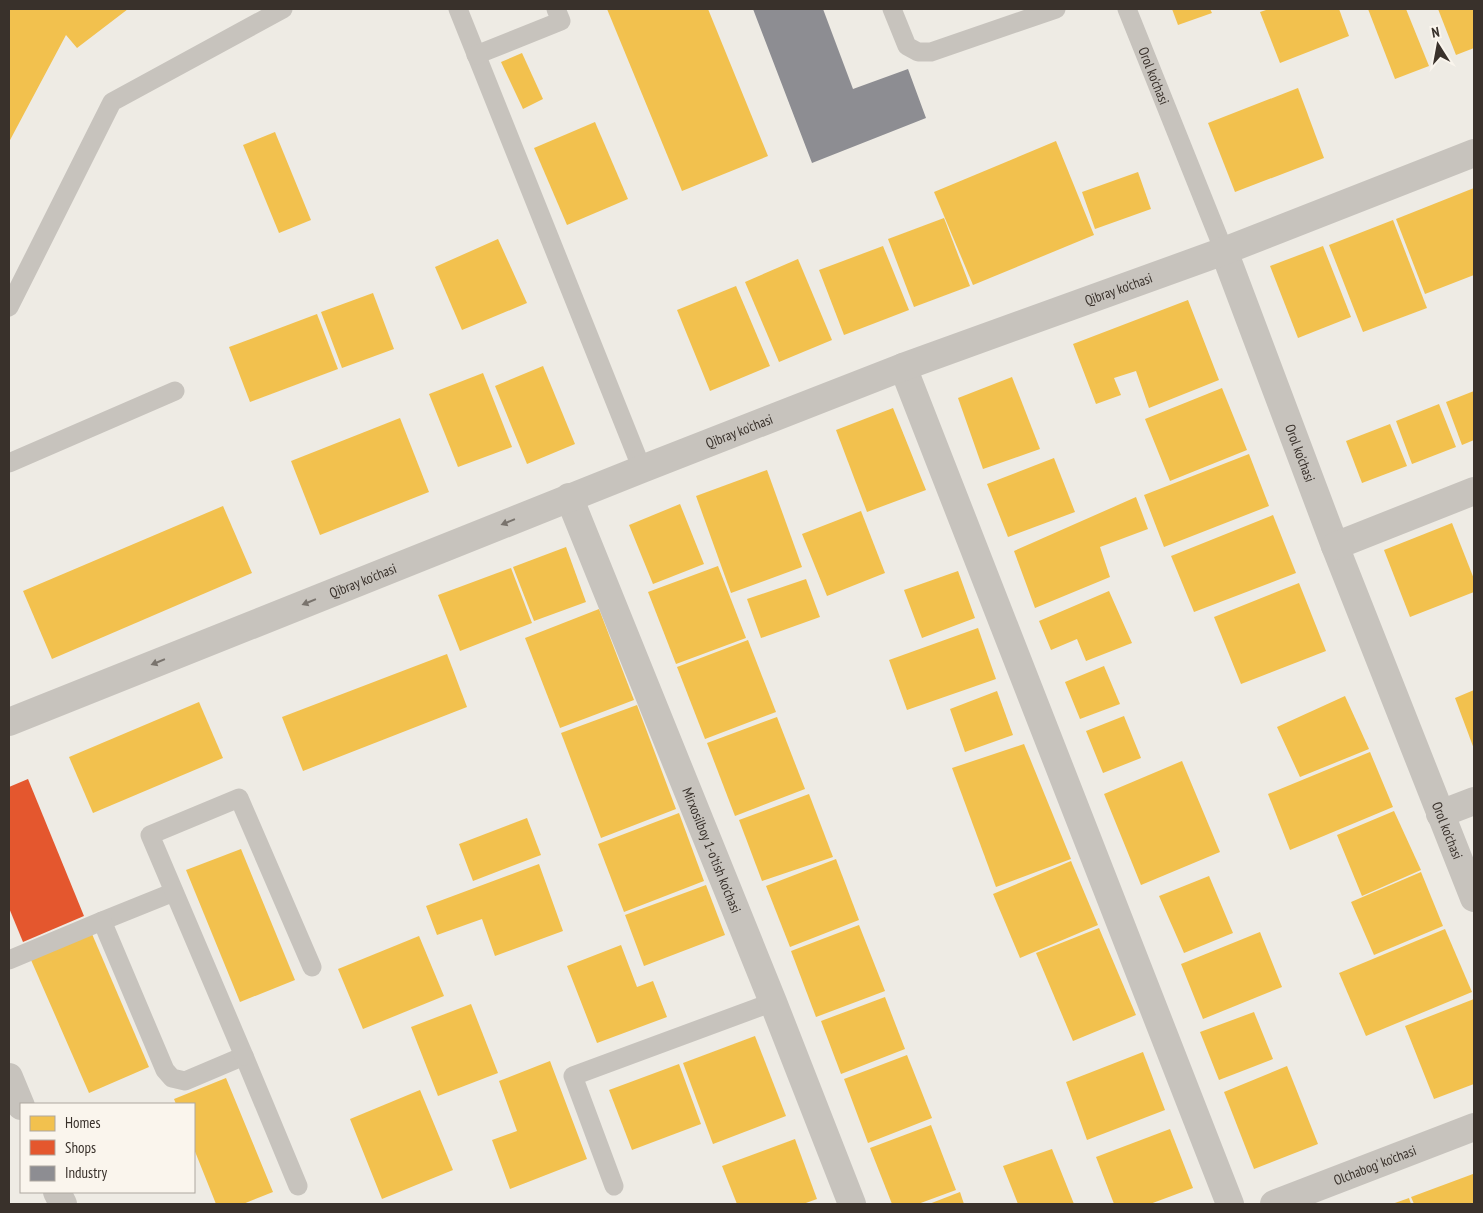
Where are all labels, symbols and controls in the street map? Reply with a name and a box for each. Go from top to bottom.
north arrow [1413,20,1463,70]
text: N [1430,23,1441,42]
street label: Orol ko'chasi [1134,44,1173,107]
street label: Qibray ko'chasi [1082,269,1155,310]
street label: Qibray ko'chasi [703,410,775,452]
street label: Orol ko'chasi [1281,422,1319,485]
one-way arrow [501,518,515,526]
street label: Qibray ko'chasi [327,559,399,602]
one-way arrow [301,598,316,606]
one-way arrow [151,659,165,667]
street label: Mirxosilboy 1-o'tish ko'chasi [678,785,745,916]
street label: Orol ko'chasi [1428,799,1467,862]
legend [20,1103,195,1193]
text: Homes [65,1113,101,1132]
text: Shops [65,1138,96,1157]
street label: Olchabog' ko'chasi [1331,1141,1419,1189]
text: Industry [65,1163,107,1182]

